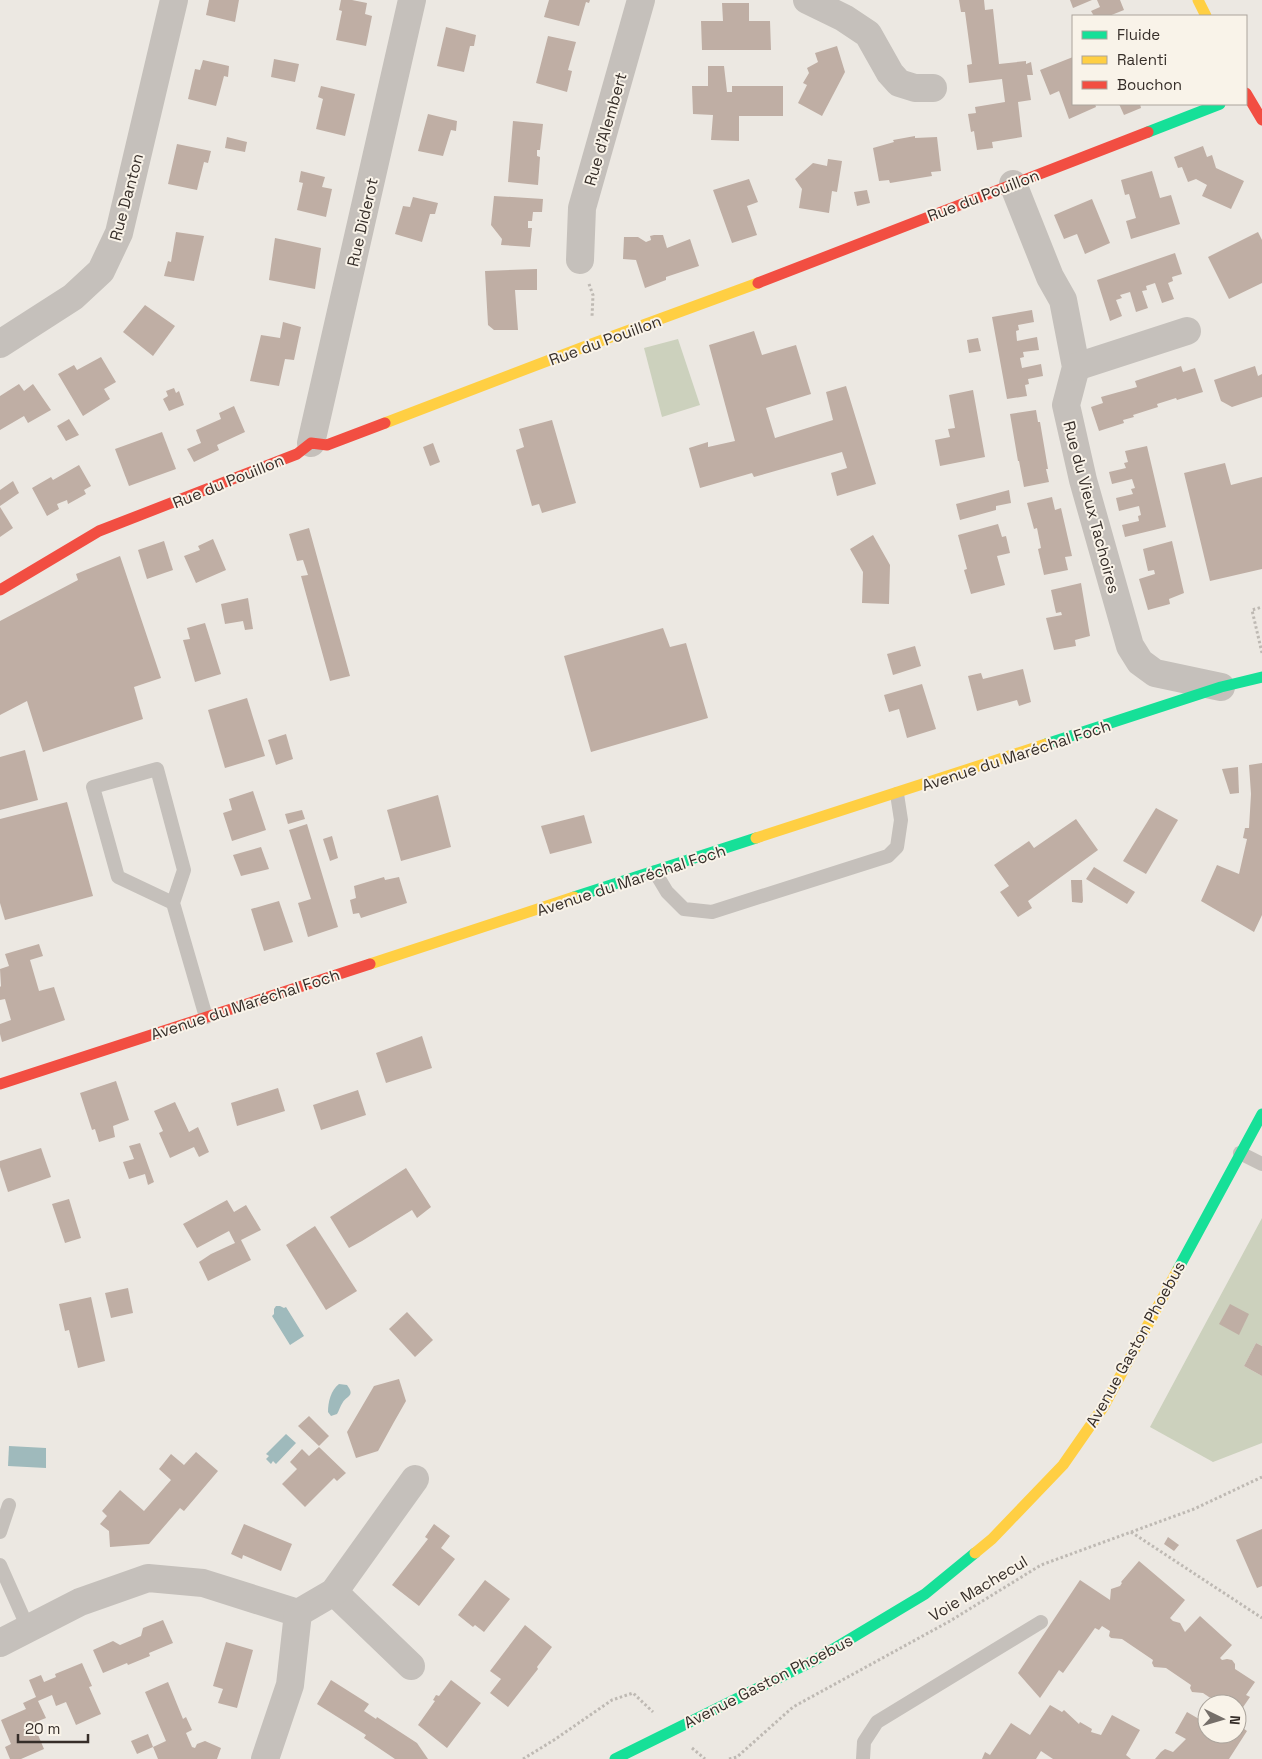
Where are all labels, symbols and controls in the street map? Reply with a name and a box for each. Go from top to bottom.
legend [1072,15,1247,105]
text: Fluide [1117,25,1160,44]
text: Ralenti [1117,50,1167,69]
street label: Rue d'Alembert [579,70,632,188]
text: Bouchon [1117,75,1182,94]
street label: Rue Danton [105,151,148,243]
street label: Rue du Pouillon [924,164,1042,226]
street label: Rue Diderot [342,176,383,269]
street label: Rue du Pouillon [546,310,664,371]
street label: Rue du Vieux Tachoires [1058,419,1125,596]
street label: Rue du Pouillon [169,450,287,513]
street label: Avenue du Maréchal Foch [919,715,1113,796]
street label: Avenue du Maréchal Foch [534,840,728,921]
street label: Avenue du Maréchal Foch [148,964,342,1045]
street label: Avenue Gaston Phoebus [1081,1257,1190,1431]
street label: Voie Machecul [925,1551,1032,1626]
street label: Avenue Gaston Phoebus [680,1630,856,1733]
north arrow [1197,1694,1247,1744]
scale bar [18,1712,88,1744]
text: N [1226,1715,1244,1726]
text: 20 m [25,1719,60,1738]

